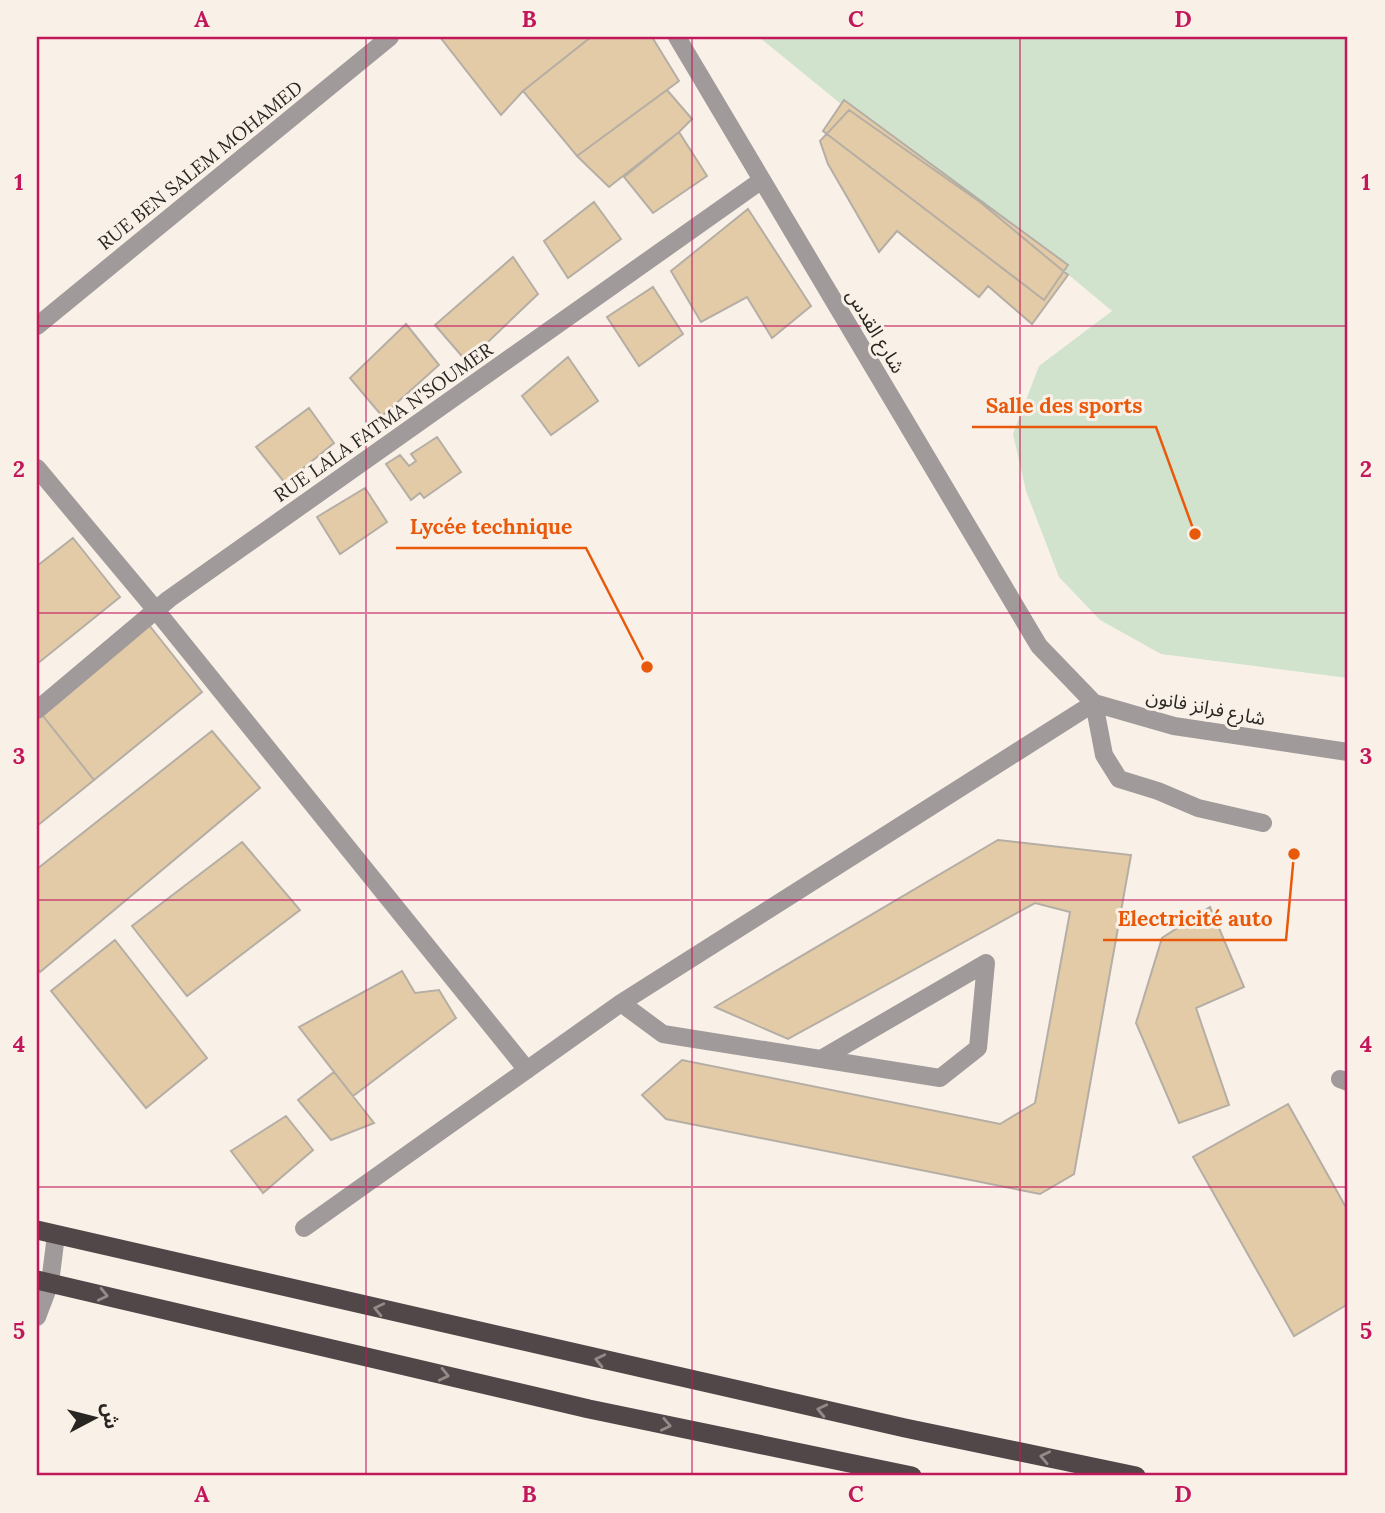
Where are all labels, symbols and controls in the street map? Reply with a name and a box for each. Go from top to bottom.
text: A [194,4,210,33]
text: B [521,4,537,33]
text: C [848,4,864,33]
text: D [1174,4,1192,33]
street label: RUE BEN SALEM MOHAMED [93,75,307,255]
text: 1 [14,167,24,196]
text: 1 [1361,167,1371,196]
street label: شارع القدس [840,285,910,378]
street label: RUE LALA FATMA N'SOUMER [269,337,497,507]
callout: Salle des sports [972,385,1156,427]
text: Salle des sports [986,392,1142,419]
text: 2 [13,454,25,483]
text: 2 [1360,454,1372,483]
callout: Lycée technique [396,506,586,548]
text: Lycée technique [410,513,572,540]
street label: شارع فرانز فانون [1144,684,1268,732]
text: 3 [13,741,25,770]
text: 3 [1360,741,1372,770]
callout: Electricité auto [1103,898,1286,940]
text: Electricité auto [1117,905,1273,932]
text: 4 [13,1029,25,1058]
text: 4 [1360,1029,1372,1058]
one-way arrow [97,1287,109,1302]
one-way arrow [373,1303,385,1317]
text: 5 [13,1316,25,1345]
text: 5 [1360,1316,1372,1345]
one-way arrow [595,1353,607,1368]
one-way arrow [438,1367,450,1381]
north arrow [60,1384,130,1454]
text: ش [97,1402,124,1430]
one-way arrow [816,1403,828,1418]
one-way arrow [660,1417,672,1432]
one-way arrow [1039,1451,1051,1466]
text: A [194,1479,210,1508]
text: B [521,1479,537,1508]
text: C [848,1479,864,1508]
text: D [1174,1479,1192,1508]

